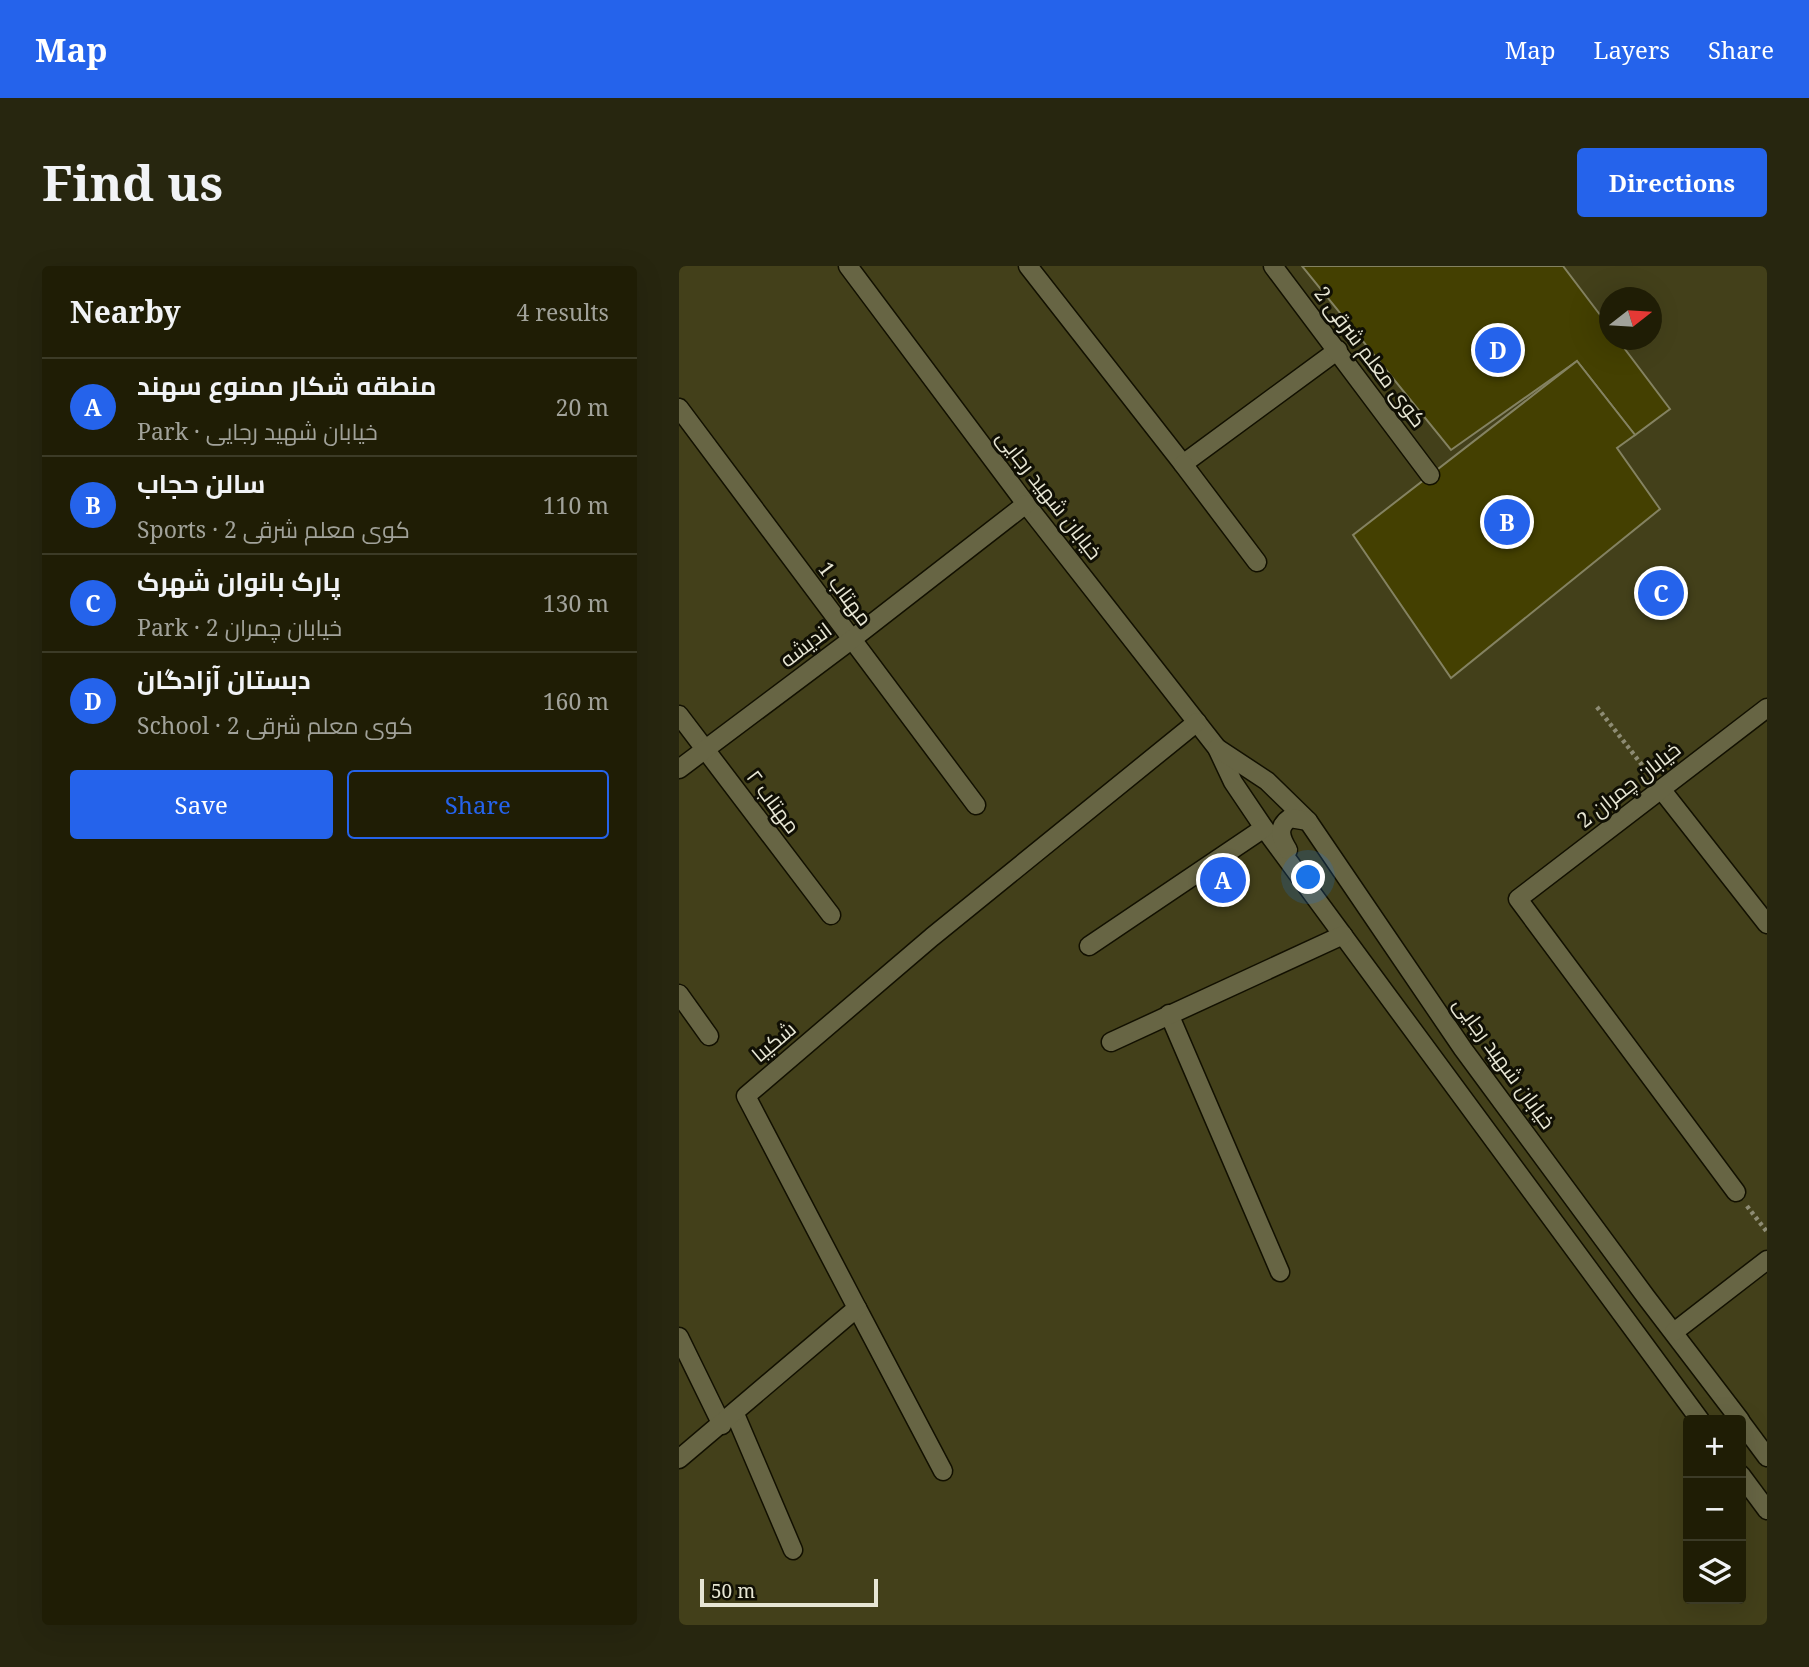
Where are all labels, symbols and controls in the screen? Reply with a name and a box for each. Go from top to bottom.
text: Map [35,27,108,72]
text: Map [1505,33,1556,66]
text: Layers [1594,33,1670,66]
text: Share [1708,33,1774,66]
button: Directions [1577,148,1767,217]
text: Find us [42,149,223,215]
street label: کوی معلم شرقی 2 [1308,280,1433,433]
north arrow [1599,287,1662,350]
text: Nearby [70,291,181,332]
text: 4 results [516,296,609,328]
pin: D [1475,324,1521,376]
text: منطقه شکار ممنوع سهند [137,367,437,403]
text: A [84,391,102,423]
text: 20 m [556,391,609,423]
text: Park · خیابان شهید رجایی [137,415,378,447]
street label: خیابان شهید رجایی [990,424,1109,565]
text: سالن حجاب [137,465,265,501]
text: B [85,489,101,521]
text: 110 m [543,489,609,521]
pin: B [1484,496,1530,548]
text: Sports · کوی معلم شرقی 2 [137,513,410,545]
street label: مهتاب 1 [812,556,879,631]
text: پارک بانوان شهرک [137,563,340,599]
pin: C [1638,567,1684,619]
text: C [85,587,101,619]
text: 130 m [543,587,609,619]
text: Park · خیابان چمران 2 [137,611,342,643]
street label: اندیشه [774,615,837,673]
text: دبستان آزادگان [137,661,311,697]
text: D [84,685,102,717]
text: 160 m [543,685,609,717]
text: School · کوی معلم شرقی 2 [137,709,413,741]
street label: خیابان چمران 2 [1571,735,1687,834]
street label: مهتاب ۲ [741,764,807,839]
button: Save [70,770,333,839]
button: Share [347,770,609,839]
pin: A [1200,854,1246,906]
your location [1291,860,1325,894]
street label: خیابان شهید رجایی [1447,991,1562,1134]
street label: شکیبا [745,1015,801,1068]
map controls [1683,1415,1746,1604]
button: + [1683,1415,1746,1478]
button: − [1683,1478,1746,1541]
button: layers [1683,1541,1746,1604]
scale bar [700,1576,879,1608]
text: 50 m [711,1578,755,1604]

